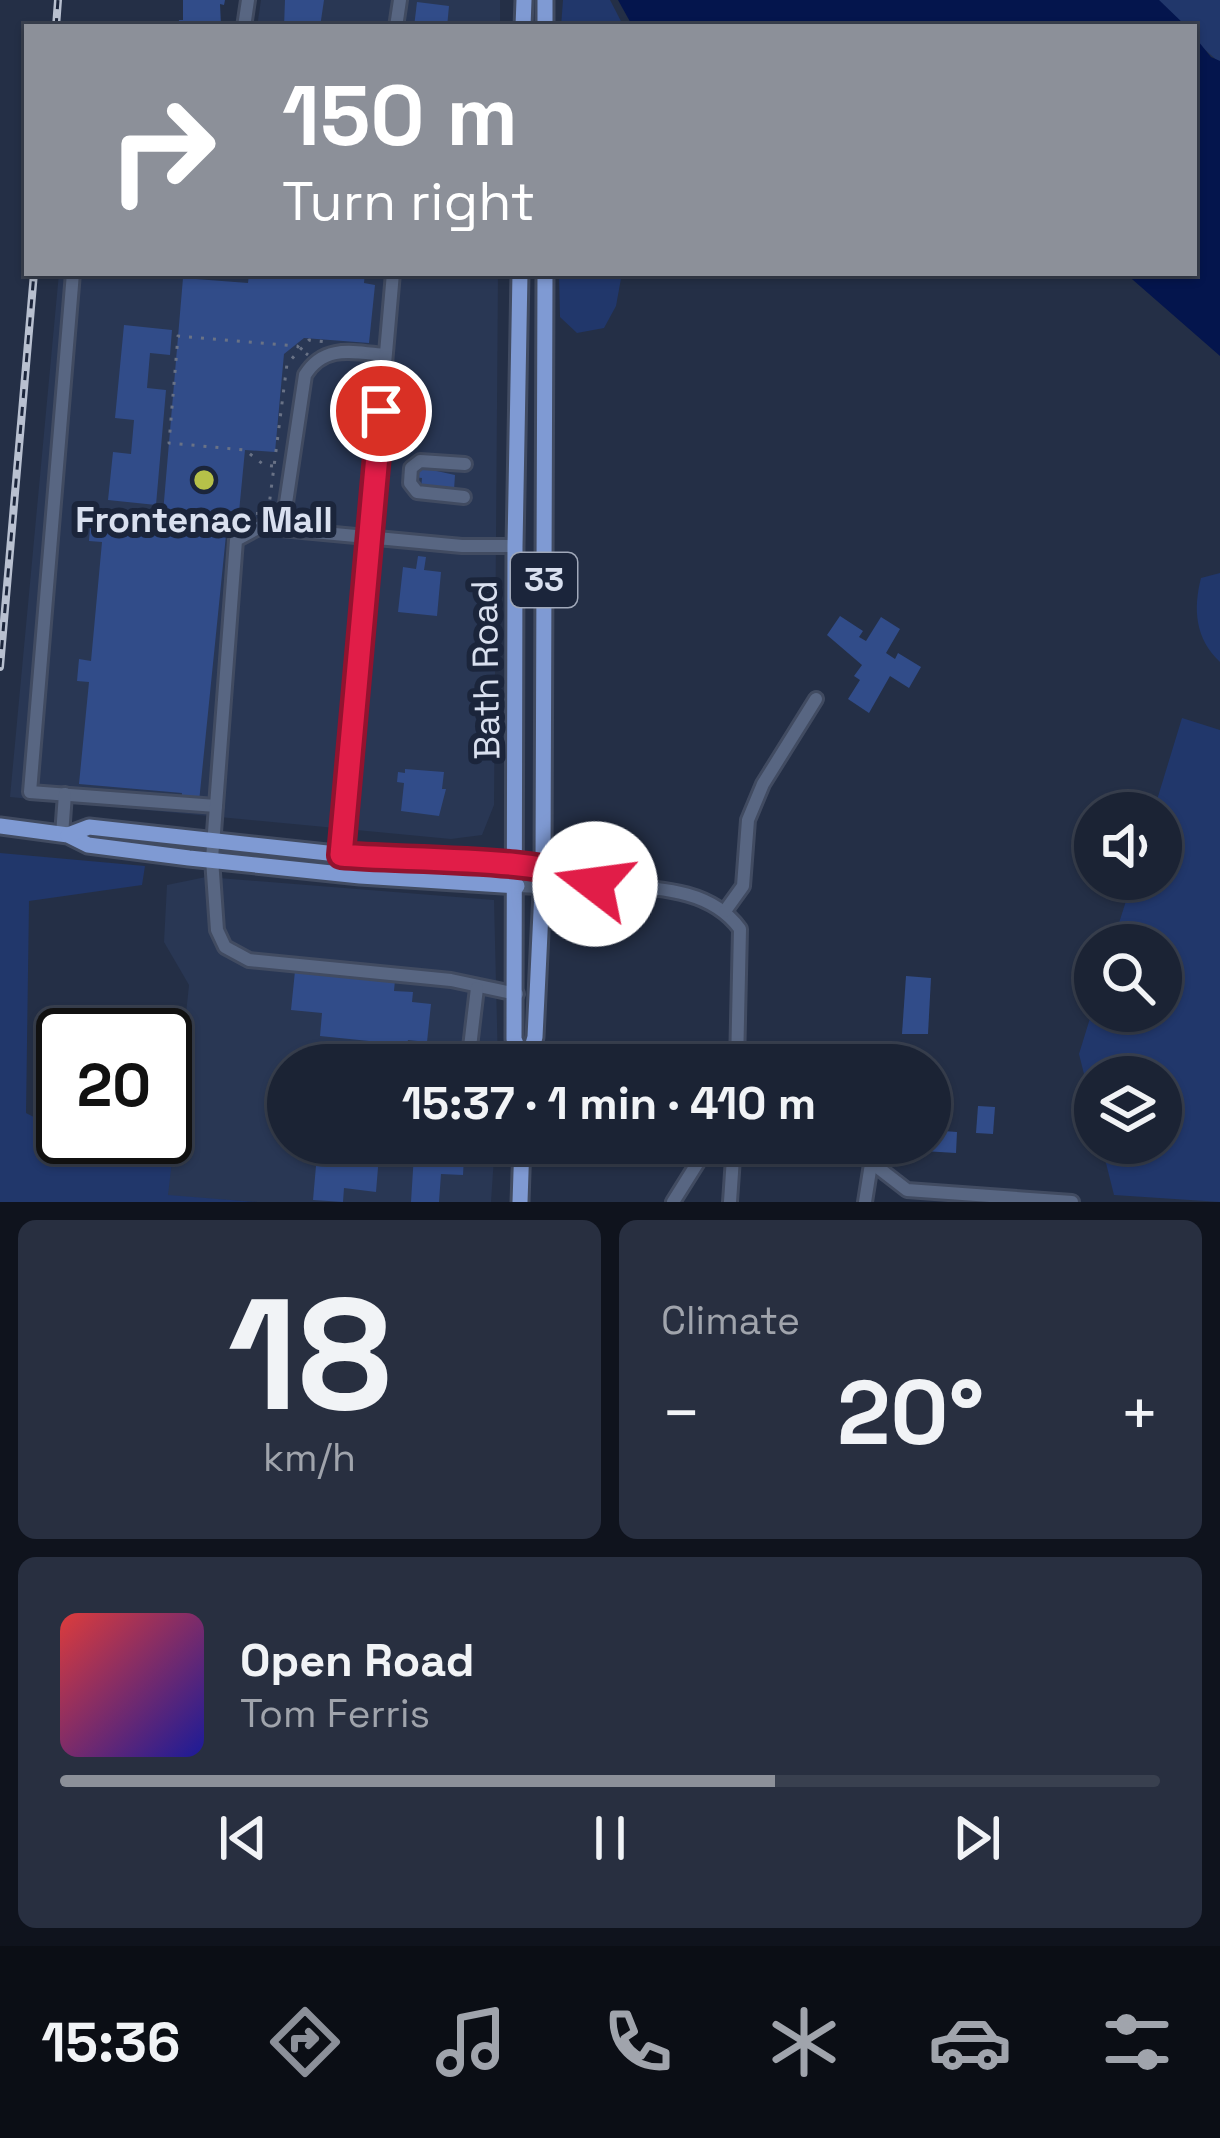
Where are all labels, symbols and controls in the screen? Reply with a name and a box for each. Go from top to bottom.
text: 150 m [282,62,518,170]
icon: right [84,72,240,228]
text: Turn right [282,167,535,236]
pin [330,360,432,462]
icon: arrive [348,378,414,444]
marker: Frontenac Mall [191,467,217,493]
place label: Frontenac Mall [75,497,333,543]
road number: 33 [511,553,577,607]
street label: Bath Road [461,580,511,760]
map controls [1074,792,1182,1164]
button: sound [1074,792,1182,900]
position arrow [532,821,658,947]
button: search [1074,924,1182,1032]
speed limit sign: 20 [36,1008,192,1164]
button: layers [1074,1056,1182,1164]
text: 15:37 · 1 min · 410 m [402,1075,816,1132]
text: 18 [227,1255,392,1455]
text: Climate [661,1296,800,1345]
text: 20° [837,1355,984,1470]
text: − [661,1371,702,1455]
text: + [1119,1371,1160,1455]
text: km/h [263,1433,356,1482]
text: Open Road [240,1632,475,1689]
text: Tom Ferris [240,1689,430,1738]
icon: previous [210,1805,276,1871]
icon: pause [577,1805,643,1871]
icon: next [944,1805,1010,1871]
icon: directions [263,2000,347,2084]
icon: music [429,2000,513,2084]
icon: phone [596,2000,680,2084]
icon: climate [762,2000,846,2084]
icon: car [928,2000,1012,2084]
icon: filters [1095,2000,1179,2084]
text: 15:36 [41,2008,180,2077]

